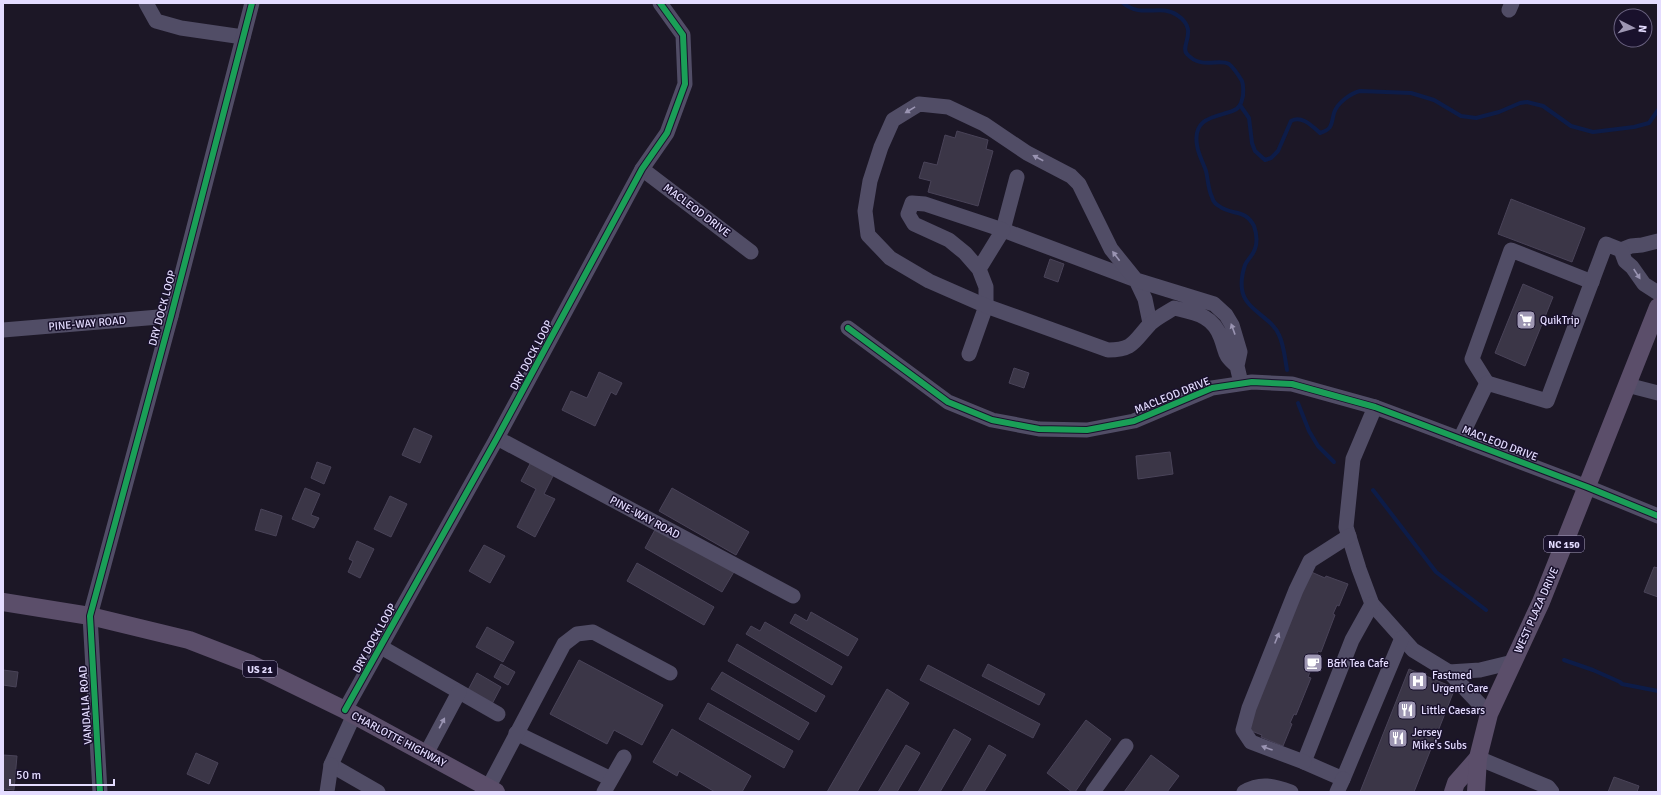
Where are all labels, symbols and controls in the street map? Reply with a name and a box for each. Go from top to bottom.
north arrow [1613,8,1653,48]
text: N [1636,25,1649,33]
one-way arrow [904,106,916,113]
one-way arrow [1032,155,1044,162]
street label: MACLEOD DRIVE [661,181,733,240]
one-way arrow [1112,251,1121,262]
street label: DRY DOCK LOOP [146,269,179,347]
one-way arrow [1633,269,1641,279]
supermarket icon: QuikTrip [1515,309,1537,331]
street label: PINE-WAY ROAD [48,314,126,333]
place label: QuikTrip [1540,314,1580,327]
street label: DRY DOCK LOOP [507,318,555,393]
one-way arrow [1229,322,1235,334]
street label: MACLEOD DRIVE [1133,374,1212,417]
street label: MACLEOD DRIVE [1460,423,1540,464]
street label: PINE-WAY ROAD [607,493,682,541]
road number: NC 150 [1544,536,1584,552]
street label: WEST PLAZA DRIVE [1512,565,1561,655]
street label: DRY DOCK LOOP [350,601,399,675]
one-way arrow [1274,632,1280,644]
cafe icon: B&K Tea Cafe [1302,652,1324,674]
place label: B&K Tea Cafe [1327,657,1389,670]
road number: US 21 [243,661,277,677]
street label: VANDALIA ROAD [76,665,95,745]
place label: Fastmed Urgent Care [1432,669,1488,695]
hospital icon: Fastmed Urgent Care [1407,670,1429,692]
restaurant icon: Little Caesars [1396,699,1418,721]
place label: Little Caesars [1421,704,1485,717]
street label: CHARLOTTE HIGHWAY [349,709,449,770]
one-way arrow [439,717,446,729]
place label: Jersey Mike's Subs [1412,726,1467,752]
restaurant icon: Jersey Mike's Subs [1387,727,1409,749]
one-way arrow [1261,745,1273,751]
scale bar [10,761,114,787]
text: 50 m [16,768,41,783]

